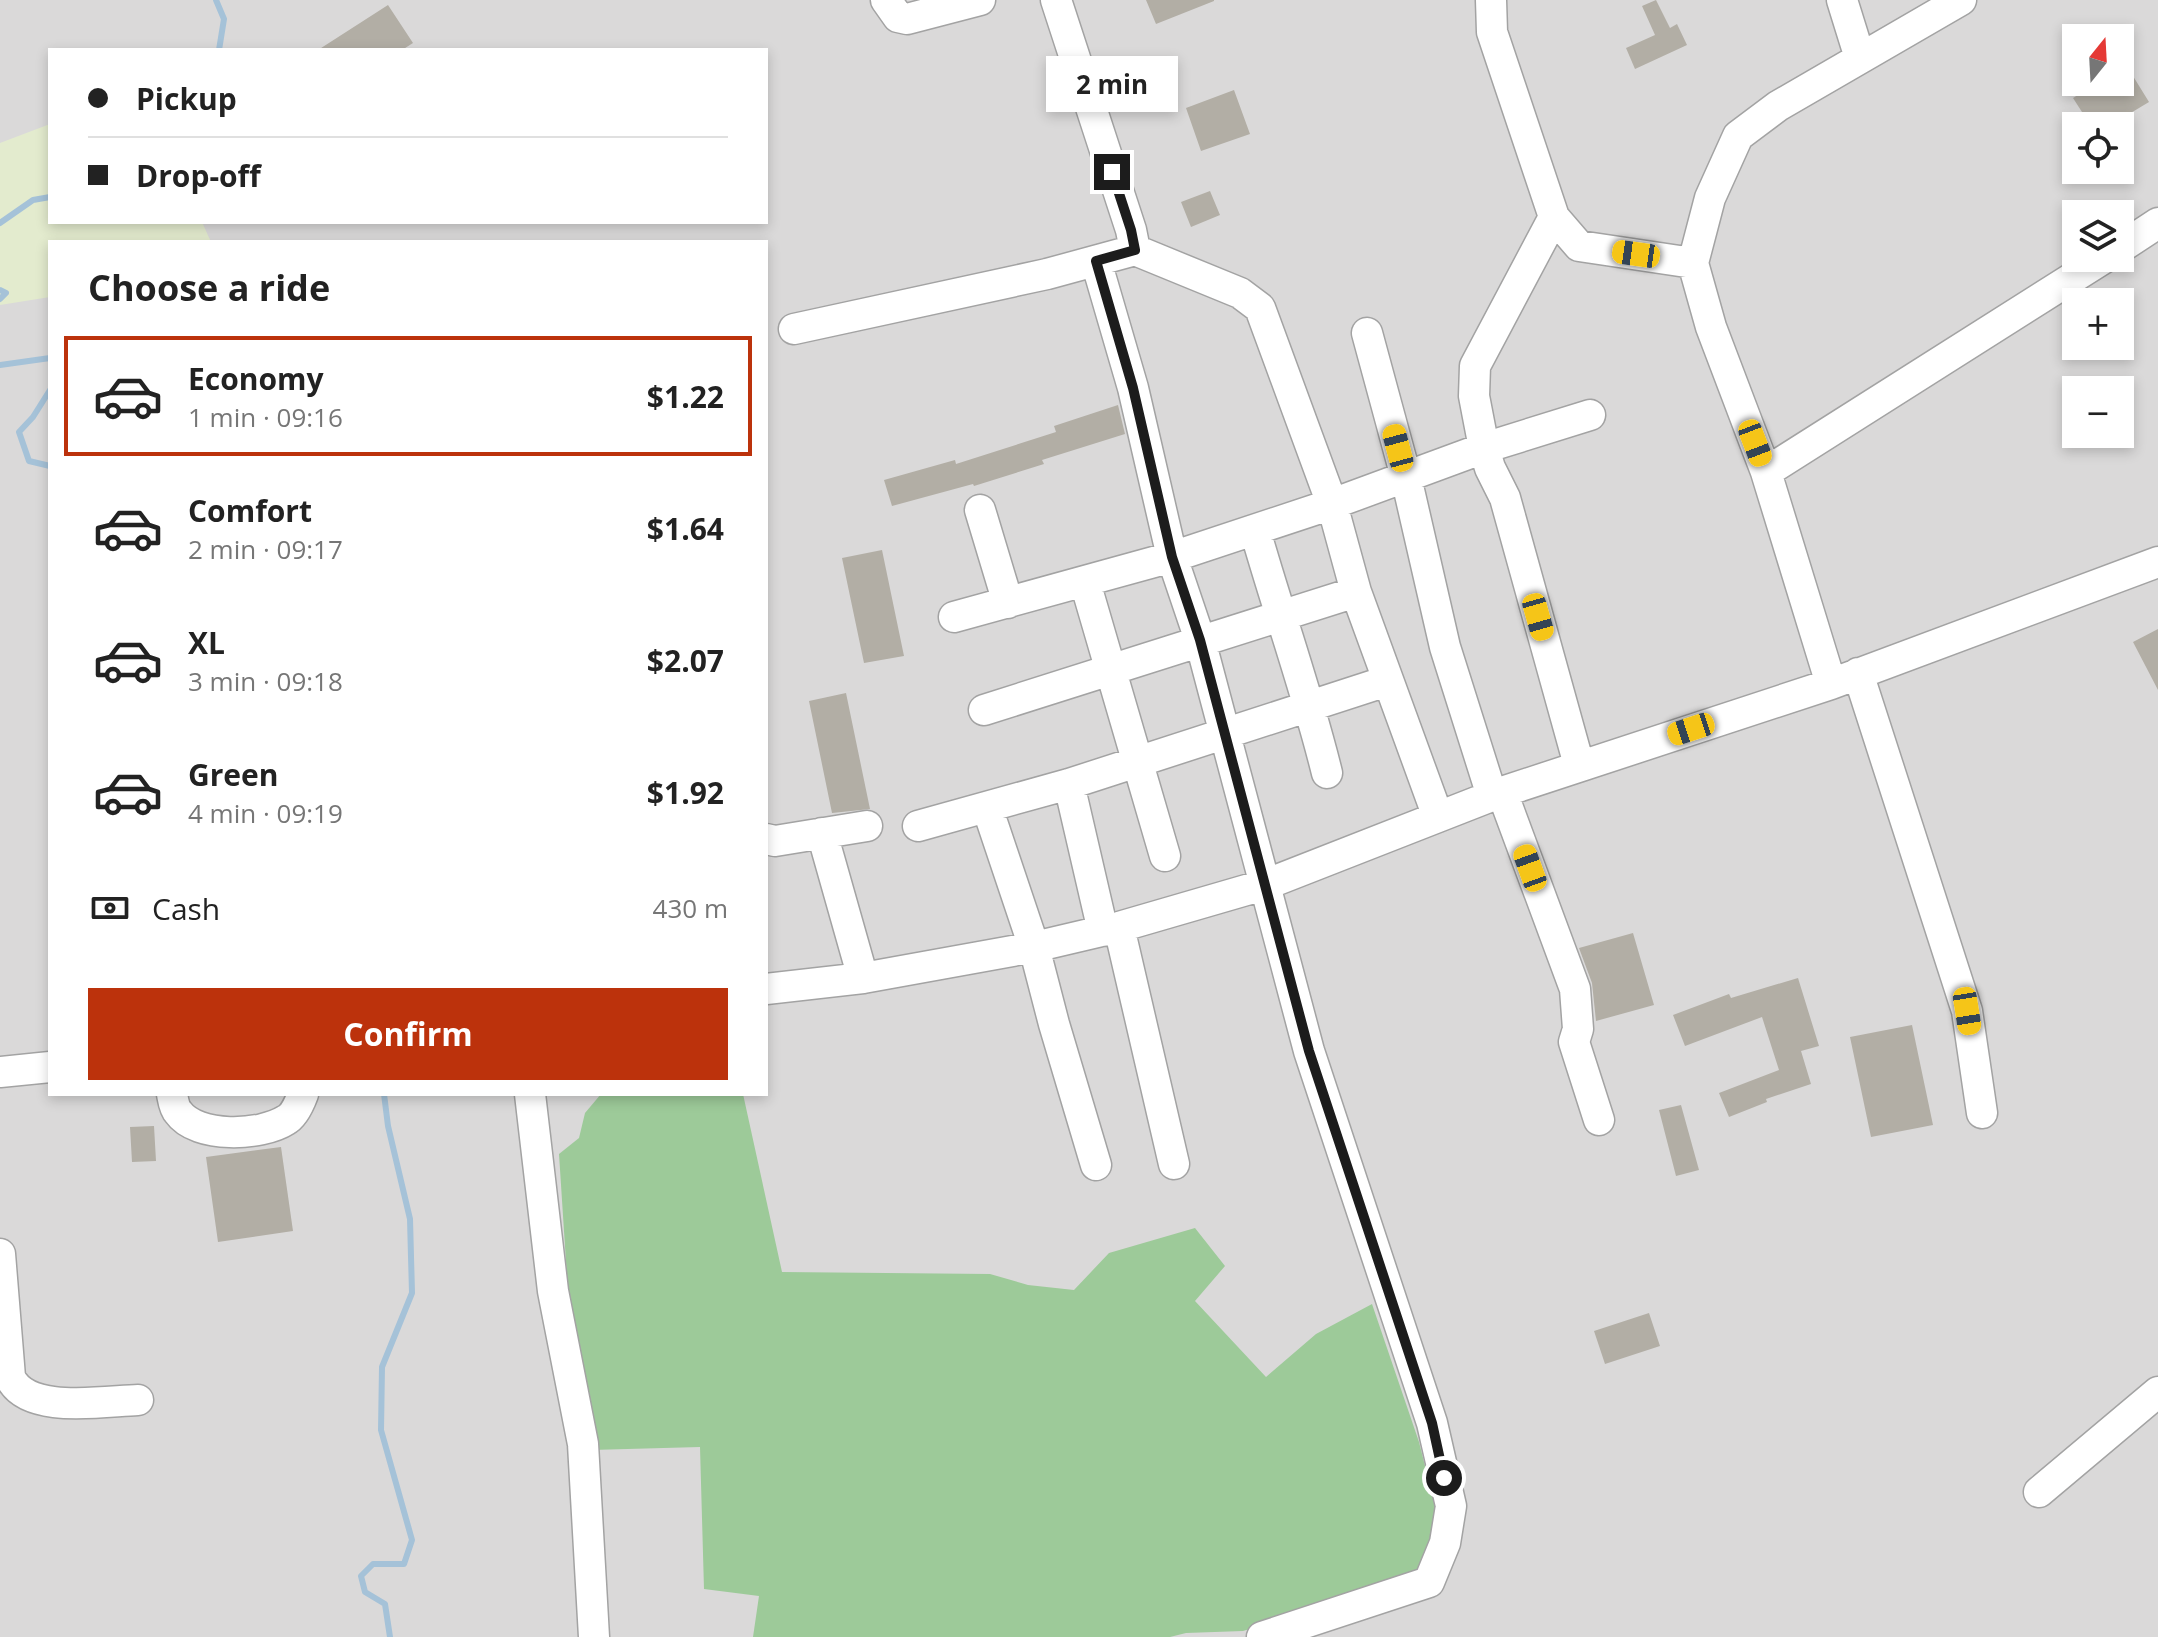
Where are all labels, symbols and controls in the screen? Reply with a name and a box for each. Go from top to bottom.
north arrow [2062,24,2134,96]
map controls [2062,24,2134,448]
callout: 2 min [1046,56,1178,112]
text: 2 min [1076,66,1148,102]
text: Pickup [136,78,237,119]
button: locate [2062,112,2134,184]
route end [1094,154,1130,190]
text: Drop-off [136,155,261,196]
button: layers [2062,200,2134,272]
car [1611,239,1661,269]
text: Choose a ride [88,263,330,312]
button: + [2062,288,2134,360]
text: Economy [188,358,324,399]
icon: car [92,360,164,432]
text: $1.22 [647,376,724,417]
button: − [2062,376,2134,448]
text: 1 min · 09:16 [188,399,343,435]
car [1735,416,1775,470]
car [1380,422,1416,474]
text: Comfort [188,490,312,531]
icon: car [92,492,164,564]
text: $1.64 [647,508,724,549]
text: 2 min · 09:17 [188,531,343,567]
car [1520,591,1556,643]
text: XL [188,622,225,663]
icon: car [92,624,164,696]
text: $2.07 [647,640,724,681]
text: 3 min · 09:18 [188,663,343,699]
car [1664,710,1718,748]
text: Green [188,754,279,795]
icon: car [92,756,164,828]
text: $1.92 [647,772,724,813]
text: 4 min · 09:19 [188,795,343,831]
car [1511,841,1549,895]
icon: cash [88,886,132,930]
text: Cash [152,888,220,929]
text: 430 m [653,890,728,926]
car [1951,985,1983,1037]
button: Confirm [88,988,728,1080]
route start [1426,1460,1462,1496]

